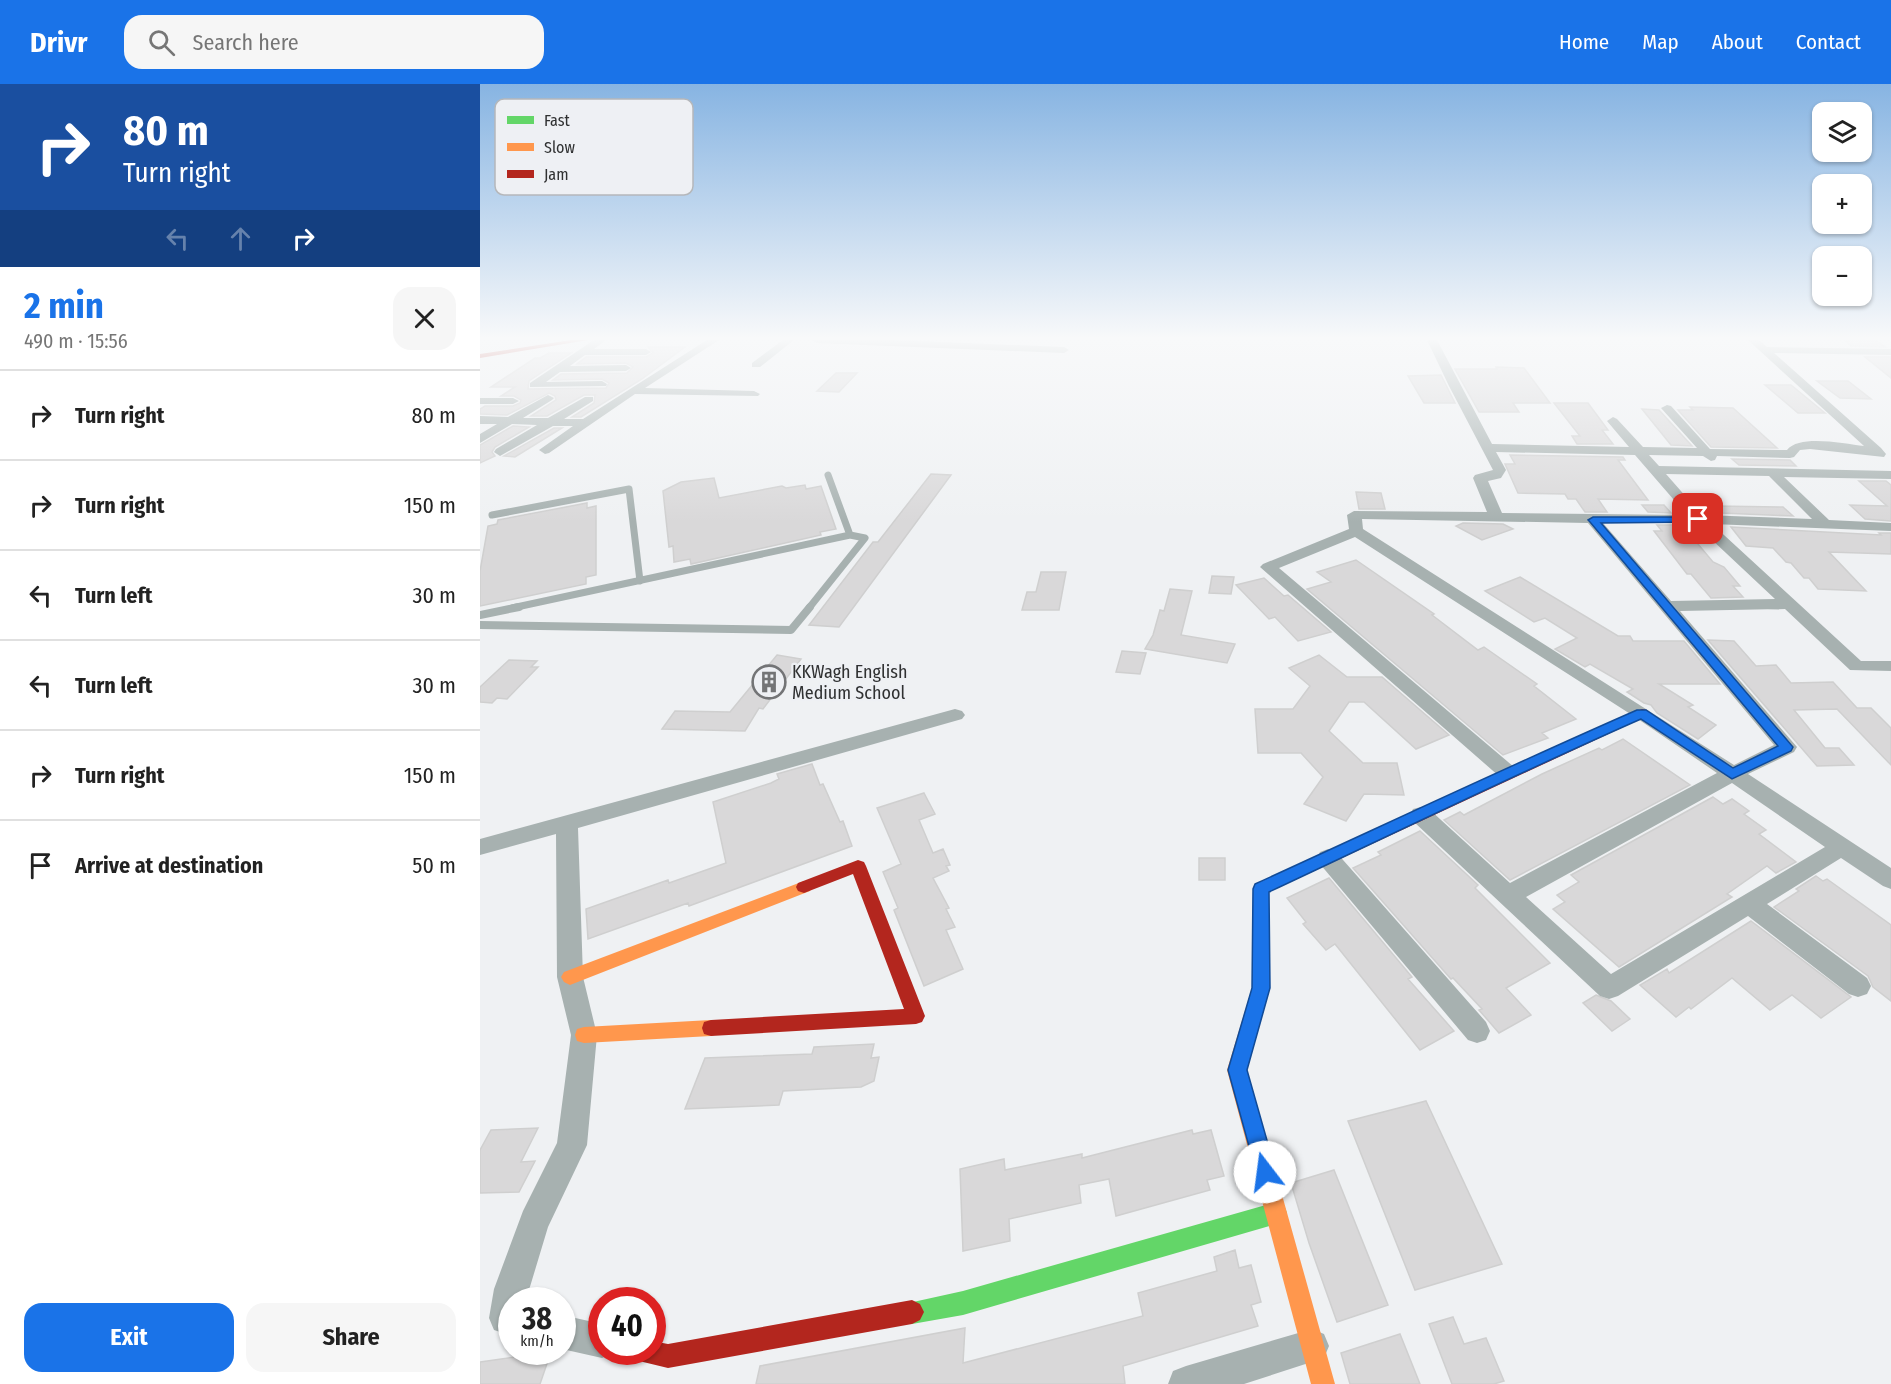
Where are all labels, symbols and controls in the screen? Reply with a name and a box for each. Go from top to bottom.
search box [124,15,544,69]
text: Drivr [30,26,88,59]
icon: search [145,26,178,59]
text: Search here [193,29,299,56]
text: Home [1559,29,1609,55]
text: Map [1642,29,1679,55]
text: About [1712,29,1763,55]
text: Contact [1796,29,1861,55]
legend [495,99,693,195]
map controls [1812,102,1872,306]
button: layers [1812,102,1872,162]
text: 80 m [123,106,209,156]
icon: right [24,108,102,186]
text: Fast [544,111,571,130]
text: Slow [544,138,575,157]
text: Turn right [123,157,231,189]
text: Jam [544,165,569,184]
button: + [1812,174,1872,234]
icon: left [161,222,194,255]
icon: ahead [224,222,257,255]
icon: right [287,222,320,255]
button: − [1812,246,1872,306]
text: 2 min [24,284,104,328]
button: close [393,287,456,350]
text: 490 m · 15:56 [24,329,128,353]
icon: right [24,399,57,432]
text: Turn right [75,402,164,429]
text: 80 m [411,402,456,429]
icon: right [24,489,57,522]
text: Turn right [75,492,164,519]
text: 150 m [404,492,456,519]
pin [1672,493,1723,544]
icon: arrive [1681,502,1714,535]
icon: left [24,579,57,612]
text: Turn left [75,582,153,609]
text: 30 m [413,582,456,609]
place label: KKWagh English Medium School [792,661,907,704]
building icon: KKWagh English Medium School [751,664,787,700]
icon: left [24,669,57,702]
text: Turn left [75,672,153,699]
text: 30 m [413,672,456,699]
icon: right [24,759,57,792]
text: Turn right [75,762,164,789]
text: 150 m [404,762,456,789]
icon: arrive [24,849,57,882]
text: Arrive at destination [75,852,263,879]
text: 50 m [412,852,456,879]
position arrow [1233,1140,1297,1204]
speed limit sign: 40 [588,1287,666,1365]
text: 38 [522,1301,552,1337]
button: Exit [24,1303,234,1372]
button: Share [246,1303,456,1372]
text: km/h [520,1332,554,1350]

